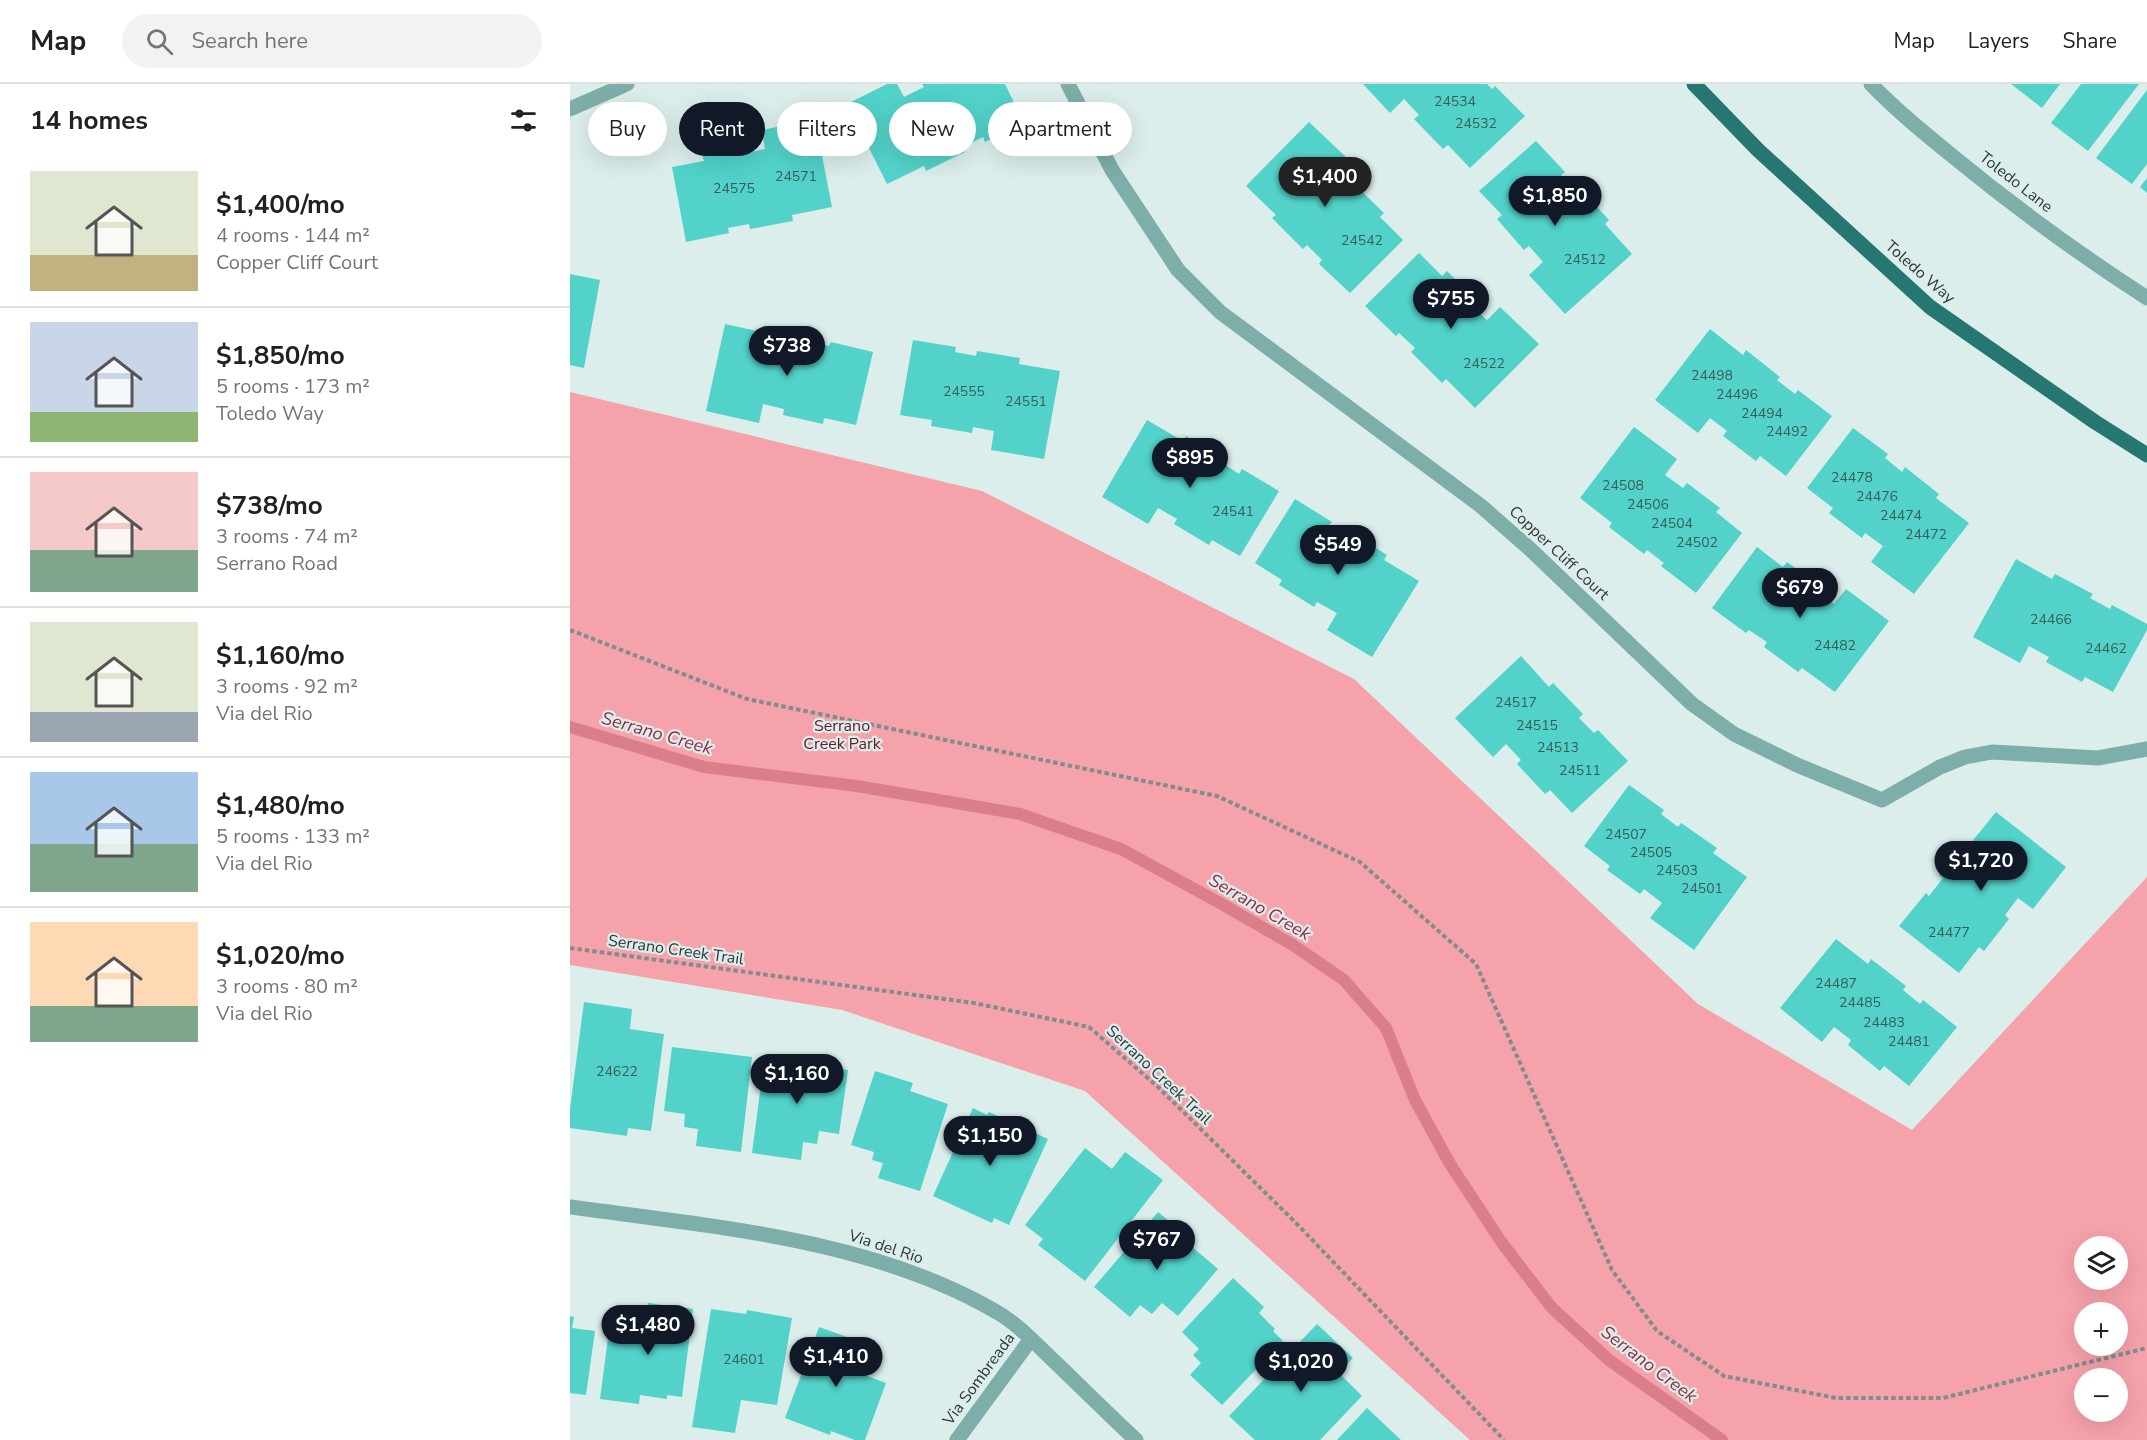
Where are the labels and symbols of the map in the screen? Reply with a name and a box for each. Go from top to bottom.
house number: 24534 [1434,92,1476,111]
house number: 24532 [1455,114,1497,133]
street label: Toledo Lane [1975,146,2057,218]
pin: $1,400 [1276,157,1374,208]
house number: 24571 [775,167,817,186]
pin: $1,850 [1506,176,1604,227]
house number: 24575 [713,179,755,198]
house number: 24542 [1341,231,1383,250]
street label: Toledo Way [1880,235,1960,309]
house number: 24512 [1564,250,1606,269]
pin: $755 [1415,279,1487,330]
pin: $738 [751,326,823,377]
house number: 24522 [1463,354,1505,373]
house number: 24498 [1691,366,1733,385]
house number: 24555 [943,382,985,401]
house number: 24496 [1716,385,1758,404]
house number: 24551 [1005,392,1047,411]
house number: 24494 [1741,404,1783,423]
house number: 24492 [1766,422,1808,441]
pin: $895 [1154,438,1226,489]
house number: 24478 [1831,468,1873,487]
house number: 24508 [1602,476,1644,495]
house number: 24476 [1856,487,1898,506]
house number: 24506 [1627,495,1669,514]
street label: Copper Cliff Court [1504,501,1614,606]
house number: 24541 [1212,502,1254,521]
house number: 24474 [1880,506,1922,525]
house number: 24504 [1651,514,1693,533]
pin: $549 [1302,525,1374,576]
house number: 24472 [1905,525,1947,544]
house number: 24502 [1676,533,1718,552]
pin: $679 [1764,568,1836,619]
house number: 24466 [2030,610,2072,629]
house number: 24482 [1814,636,1856,655]
house number: 24462 [2085,639,2127,658]
house number: 24517 [1495,693,1537,712]
water label: Serrano Creek [599,706,716,761]
park label: Serrano Creek Park [803,715,882,755]
house number: 24515 [1516,716,1558,735]
house number: 24513 [1537,738,1579,757]
house number: 24511 [1559,761,1601,780]
house number: 24507 [1605,825,1647,844]
pin: $1,720 [1932,841,2030,892]
house number: 24505 [1630,843,1672,862]
house number: 24503 [1656,861,1698,880]
water label: Serrano Creek [1204,868,1316,947]
house number: 24501 [1681,879,1723,898]
house number: 24477 [1928,923,1970,942]
street label: Serrano Creek Trail [607,930,746,970]
house number: 24487 [1815,974,1857,993]
house number: 24485 [1839,993,1881,1012]
house number: 24483 [1863,1013,1905,1032]
street label: Serrano Creek Trail [1101,1020,1217,1130]
house number: 24481 [1888,1032,1930,1051]
pin: $1,160 [748,1054,846,1105]
house number: 24622 [596,1062,638,1081]
pin: $1,150 [941,1116,1039,1167]
pin: $767 [1121,1220,1193,1271]
street label: Via del Rio [845,1224,926,1269]
pin: $1,480 [599,1305,697,1356]
water label: Serrano Creek [1596,1320,1703,1409]
street label: Via Sombreada [937,1328,1020,1431]
pin: $1,410 [787,1337,885,1388]
pin: $1,020 [1252,1342,1350,1393]
house number: 24601 [723,1350,765,1369]

